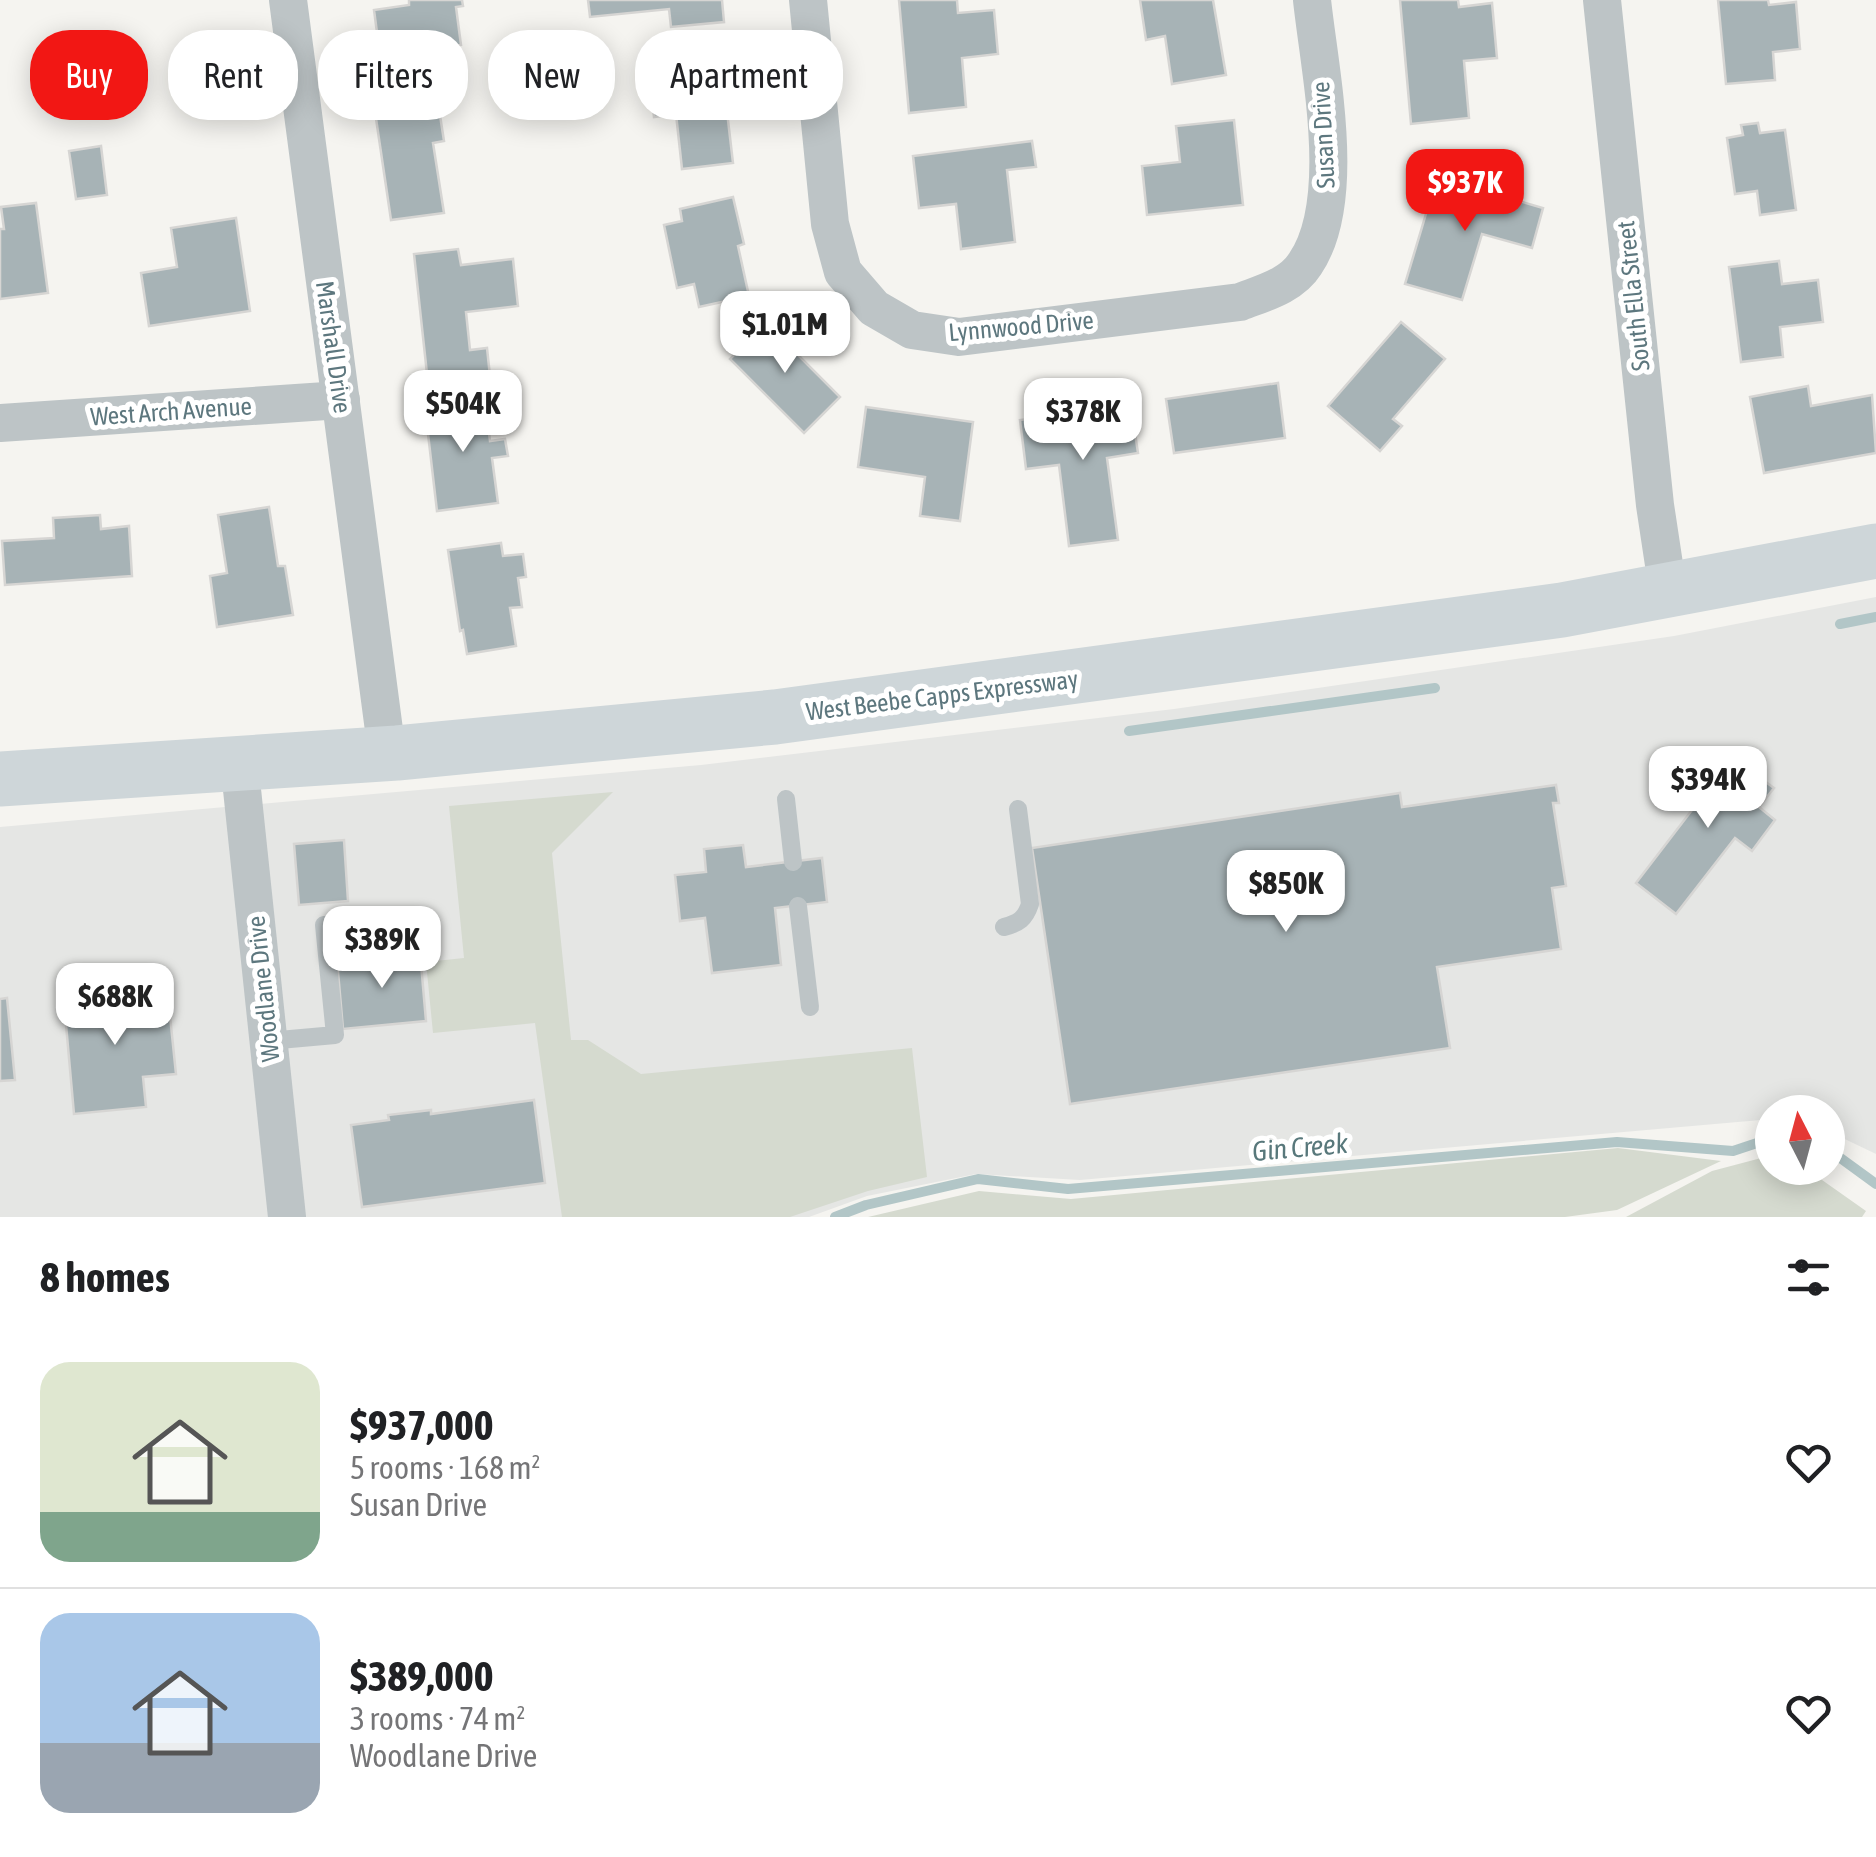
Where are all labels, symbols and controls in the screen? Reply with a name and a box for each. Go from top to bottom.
chip: Buy [30,30,148,120]
chip: Rent [168,30,298,120]
chip: Filters [318,30,468,120]
chip: New [488,30,615,120]
chip: Apartment [635,30,843,120]
street label: Susan Drive [1306,81,1340,189]
pin: $937K [1395,149,1535,234]
text: $937K [1428,163,1502,200]
street label: South Ella Street [1611,220,1655,372]
street label: Marshall Drive [311,279,357,415]
pin: $1.01M [704,291,866,376]
text: $1.01M [742,305,828,342]
street label: Lynnwood Drive [947,306,1095,346]
pin: $504K [393,370,533,455]
pin: $378K [1013,378,1153,463]
text: $504K [426,384,500,421]
street label: West Arch Avenue [89,391,253,431]
text: $378K [1046,392,1120,429]
street label: West Beebe Capps Expressway [804,664,1080,726]
pin: $394K [1638,746,1778,831]
text: $394K [1671,760,1745,797]
pin: $850K [1216,850,1356,935]
text: $850K [1249,864,1323,901]
pin: $389K [312,906,452,991]
street label: Woodlane Drive [241,915,285,1063]
text: $389K [345,920,419,957]
pin: $688K [45,963,185,1048]
text: $688K [78,977,152,1014]
north arrow [1755,1095,1845,1185]
map controls [1755,1095,1845,1185]
water label: Gin Creek [1251,1127,1350,1167]
icon: filters [1781,1250,1836,1305]
text: 8 homes [40,1253,170,1301]
text: $937,000 [350,1401,494,1449]
icon: home [120,1402,240,1522]
icon: heart [1781,1435,1836,1490]
text: 5 rooms · 168 m² [350,1449,540,1486]
text: Susan Drive [350,1486,487,1523]
text: $389,000 [350,1652,494,1700]
icon: home [120,1653,240,1773]
icon: heart [1781,1686,1836,1741]
text: 3 rooms · 74 m² [350,1700,525,1737]
text: Woodlane Drive [350,1737,537,1774]

